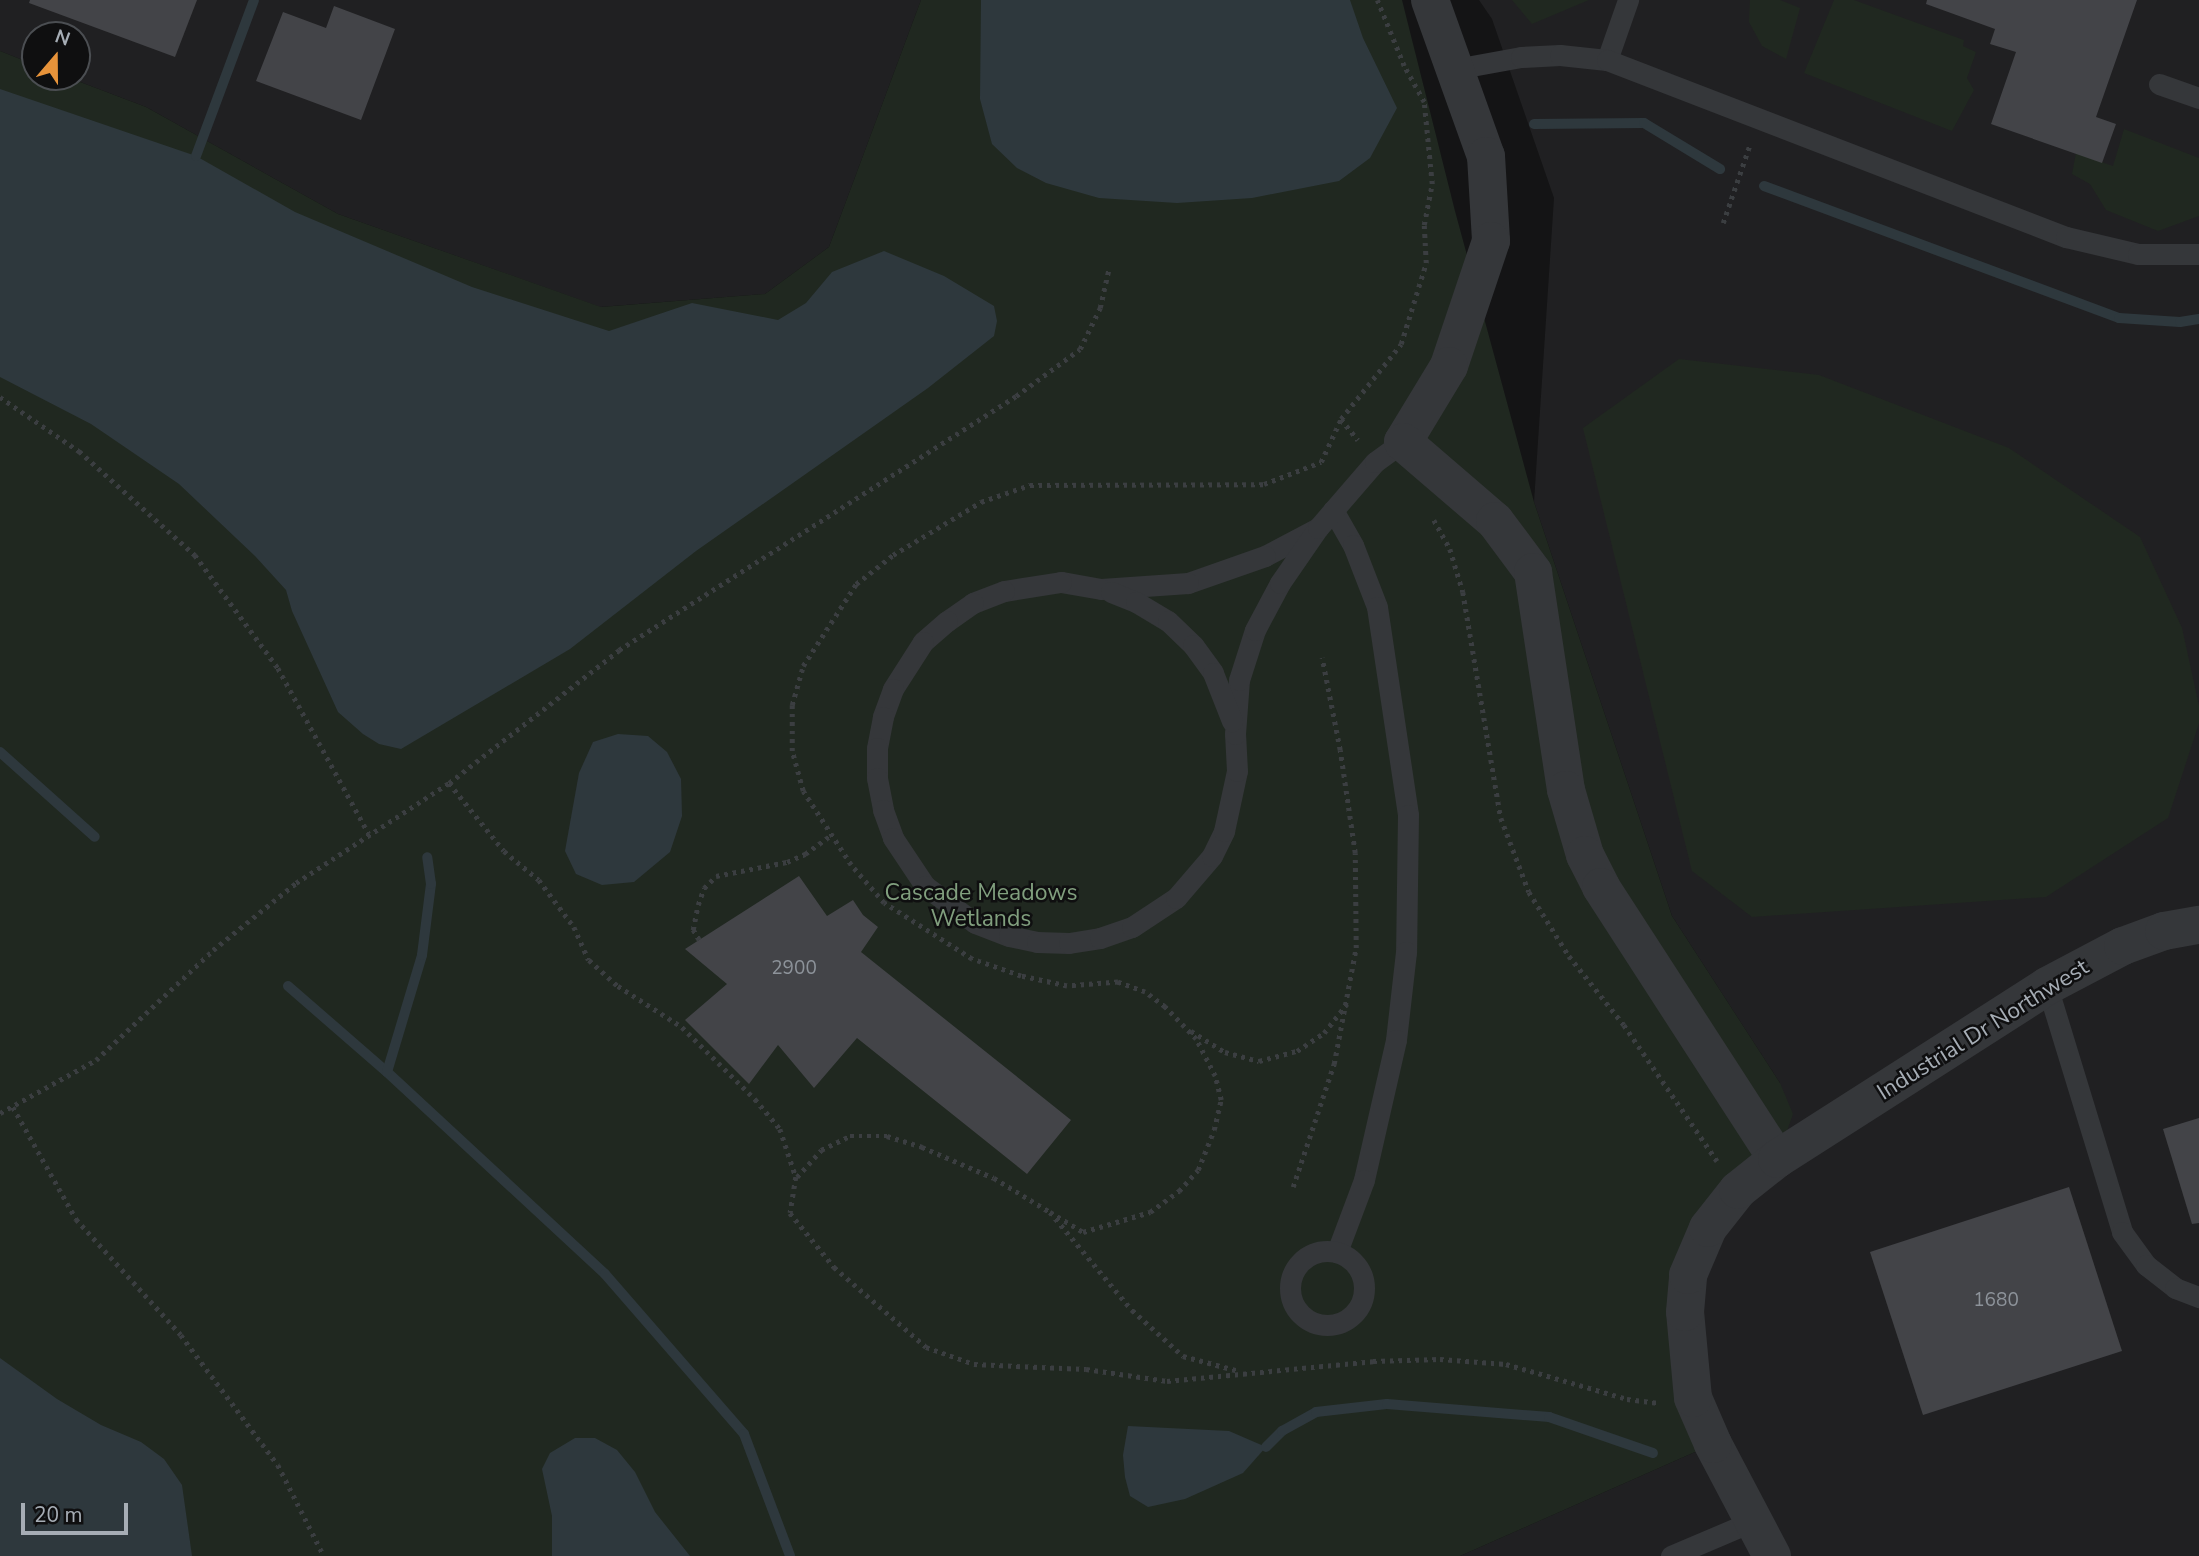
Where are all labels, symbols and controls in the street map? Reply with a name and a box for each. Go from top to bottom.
north arrow [21,21,91,91]
text: N [51,23,74,53]
park label: Cascade Meadows Wetlands [885,879,1077,933]
street label: Industrial Dr Northwest [1872,954,2094,1106]
house number: 2900 [771,958,817,980]
house number: 1680 [1973,1290,2019,1312]
scale bar [24,1490,131,1534]
text: 20 m [34,1501,83,1529]

